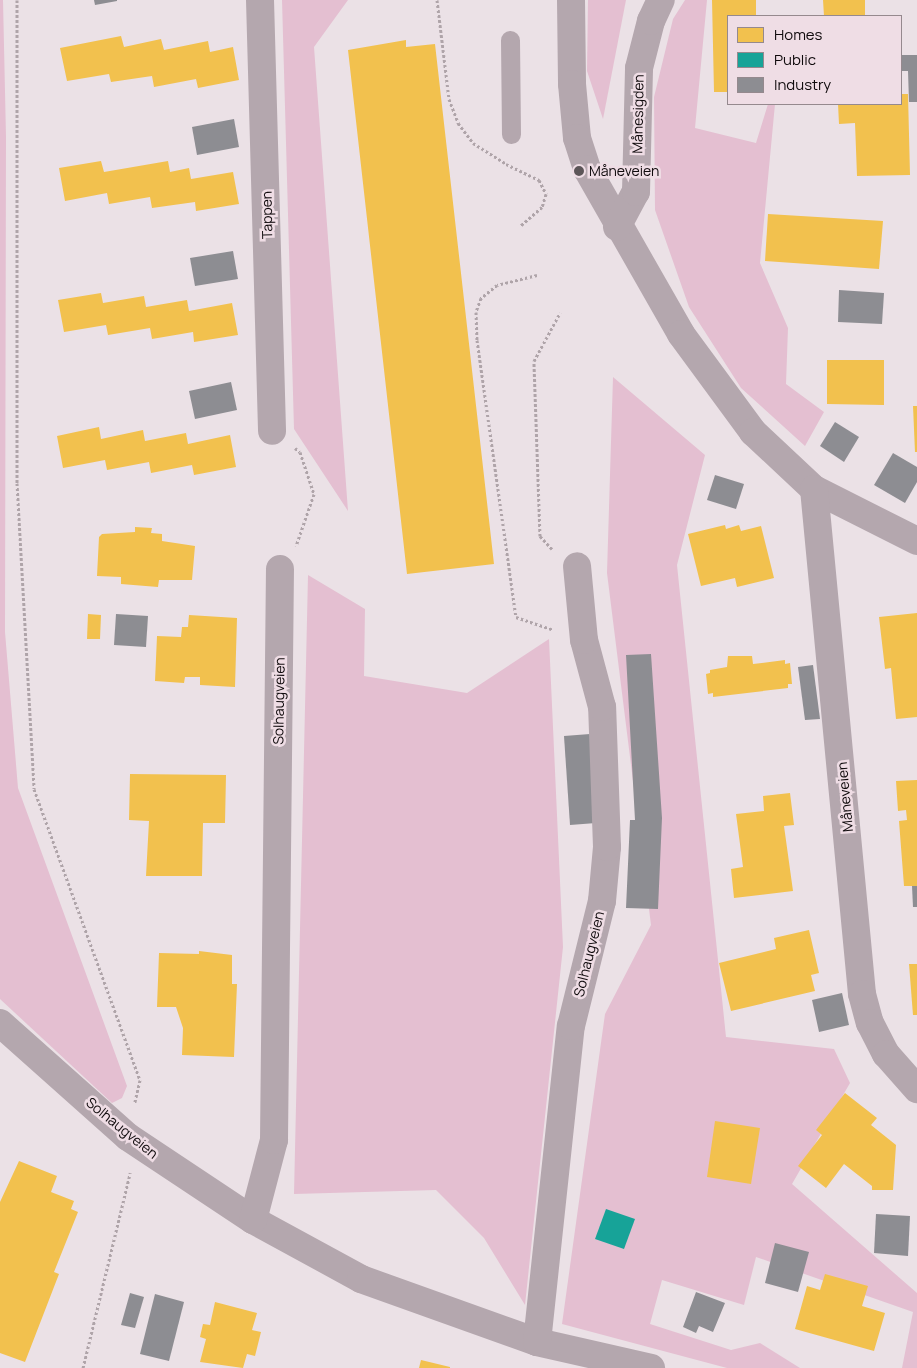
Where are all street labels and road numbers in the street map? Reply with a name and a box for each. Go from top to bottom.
street label: Månesigden [629,74,647,154]
street label: Tappen [258,191,276,239]
street label: Solhaugveien [270,657,288,745]
street label: Måneveien [834,761,856,833]
street label: Solhaugveien [570,910,608,998]
street label: Solhaugveien [83,1094,161,1162]

